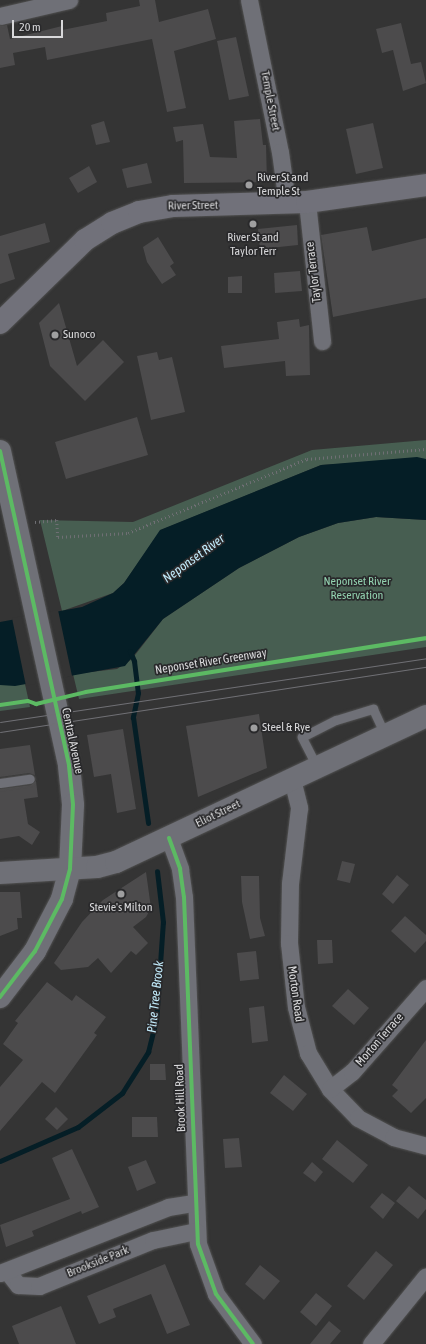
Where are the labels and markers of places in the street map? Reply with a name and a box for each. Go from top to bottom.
place label: River St and Temple St [257,171,308,199]
marker: River St and Temple St [244,180,254,190]
marker: River St and Taylor Terr [248,219,258,229]
place label: River St and Taylor Terr [227,231,279,259]
place label: Sunoco [63,328,95,342]
marker: Sunoco [50,330,60,340]
place label: Steel & Rye [262,721,310,735]
marker: Steel & Rye [249,723,259,733]
marker: Stevie's Milton [116,889,126,899]
place label: Stevie's Milton [89,901,153,915]

